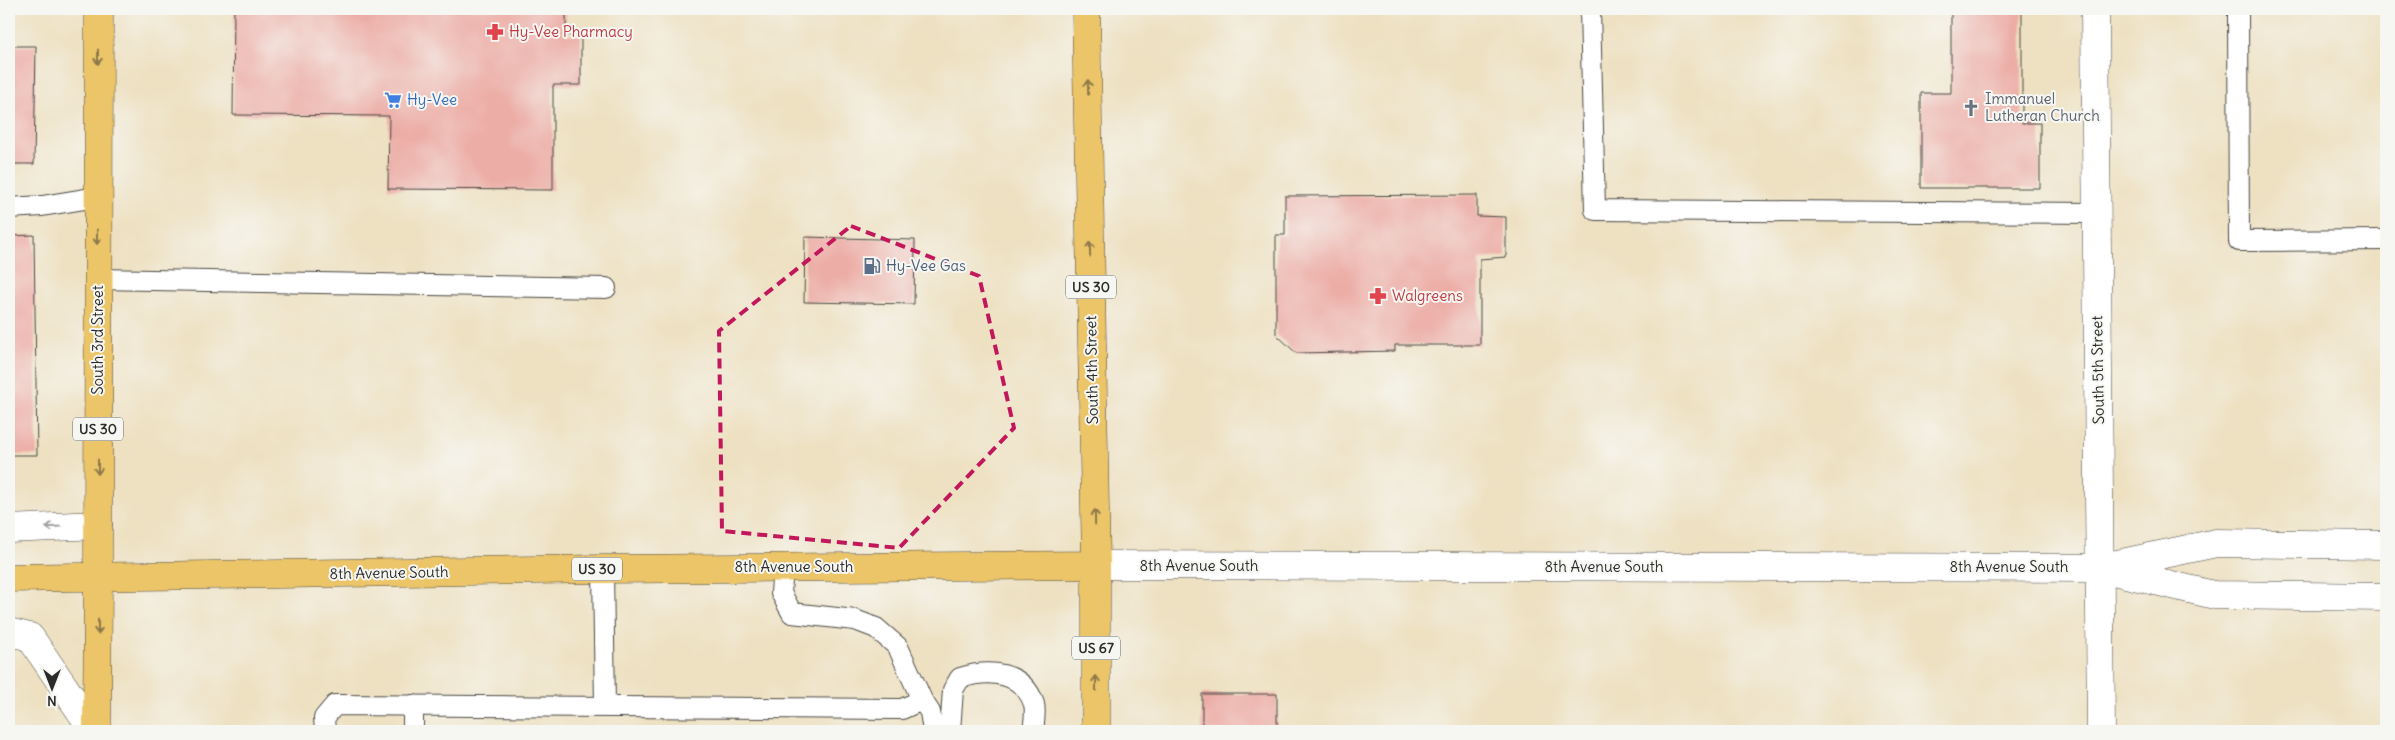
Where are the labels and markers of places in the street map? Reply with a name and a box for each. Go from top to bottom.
pharmacy icon: Hy-Vee Pharmacy [485,22,505,42]
place label: Hy-Vee Pharmacy [509,22,633,41]
place label: Immanuel Lutheran Church [1985,89,2100,125]
supermarket icon: Hy-Vee [383,90,403,110]
place label: Hy-Vee [407,90,457,109]
church icon: Immanuel Lutheran Church [1961,98,1981,118]
fuel station icon: Hy-Vee Gas [862,256,882,276]
place label: Hy-Vee Gas [886,256,966,275]
pharmacy icon: Walgreens [1368,286,1388,306]
place label: Walgreens [1392,286,1463,305]

